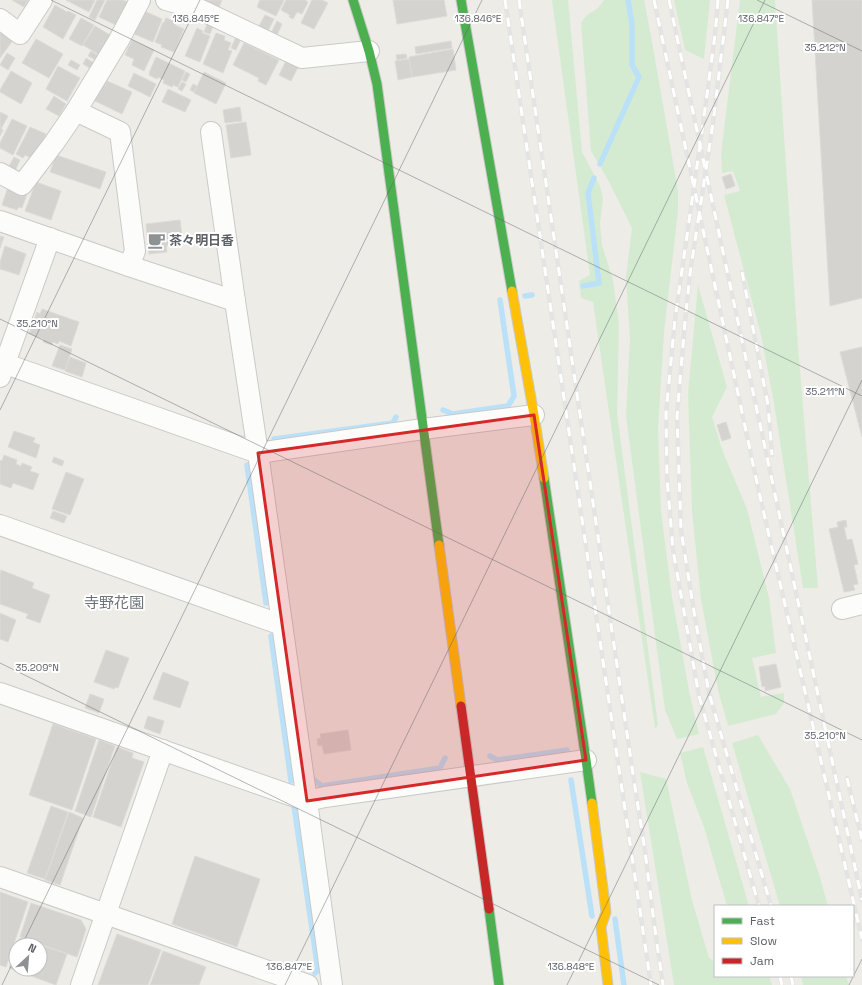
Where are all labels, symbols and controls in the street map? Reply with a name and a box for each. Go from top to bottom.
text: 136.845°E [173,12,220,25]
text: 136.846°E [455,12,502,25]
text: 136.847°E [738,12,784,25]
text: 35.212°N [804,41,846,54]
cafe icon: 茶々明日香 [146,230,166,250]
place label: 茶々明日香 [169,232,234,249]
text: 35.210°N [16,317,58,330]
text: 35.211°N [805,385,845,398]
district label: 寺野花園 [84,593,144,612]
text: 35.209°N [15,661,59,674]
text: 35.210°N [804,729,846,742]
legend [714,905,854,977]
text: Fast [750,913,775,929]
text: Slow [750,933,777,949]
north arrow [8,937,48,977]
text: N [26,940,39,956]
text: Jam [750,953,774,969]
text: 136.847°E [266,960,312,973]
text: 136.848°E [547,960,595,973]

